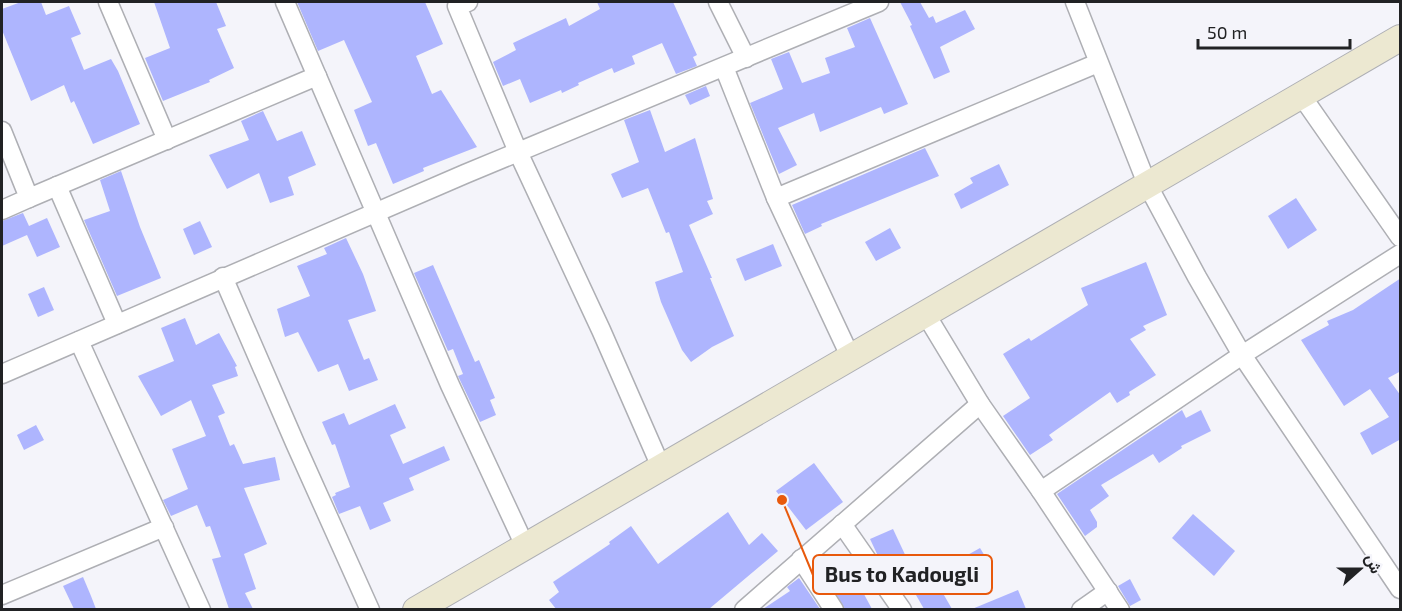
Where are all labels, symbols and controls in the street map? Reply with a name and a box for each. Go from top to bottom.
scale bar [1198,12,1350,50]
text: 50 m [1207,21,1247,43]
north arrow [1330,539,1390,599]
text: ش [1361,551,1387,576]
callout: Bus to Kadougli [813,555,992,594]
text: Bus to Kadougli [825,561,979,586]

